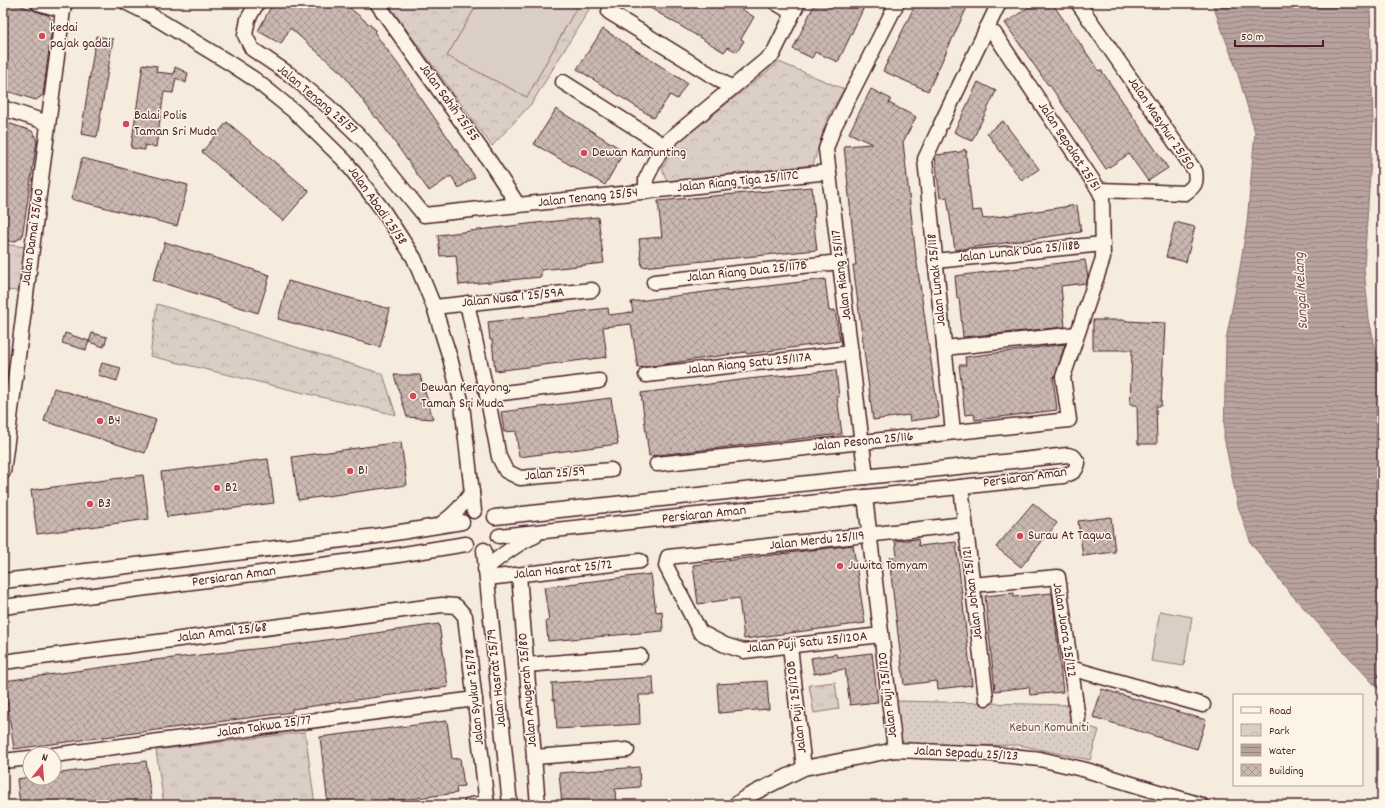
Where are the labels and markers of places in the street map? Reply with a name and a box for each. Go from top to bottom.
place label: kedai pajak gadai [50,18,111,54]
marker: kedai pajak gadai [37,31,47,41]
place label: Balai Polis Taman Sri Muda [134,106,217,142]
marker: Balai Polis Taman Sri Muda [121,119,131,129]
place label: Dewan Kamunting [592,143,686,163]
marker: Dewan Kamunting [579,148,589,158]
place label: Dewan Kerayong, Taman Sri Muda [421,378,511,414]
marker: Dewan Kerayong, Taman Sri Muda [408,391,418,401]
place label: B4 [108,411,120,431]
marker: B4 [95,416,105,426]
place label: B1 [358,461,368,481]
marker: B1 [345,466,355,476]
place label: B2 [225,478,238,498]
marker: B2 [212,483,222,493]
place label: B3 [98,494,111,514]
marker: B3 [85,499,95,509]
place label: Surau At Taqwa [1028,526,1112,546]
marker: Surau At Taqwa [1015,531,1025,541]
place label: Juwita Tomyam [848,556,928,576]
marker: Juwita Tomyam [835,561,845,571]

